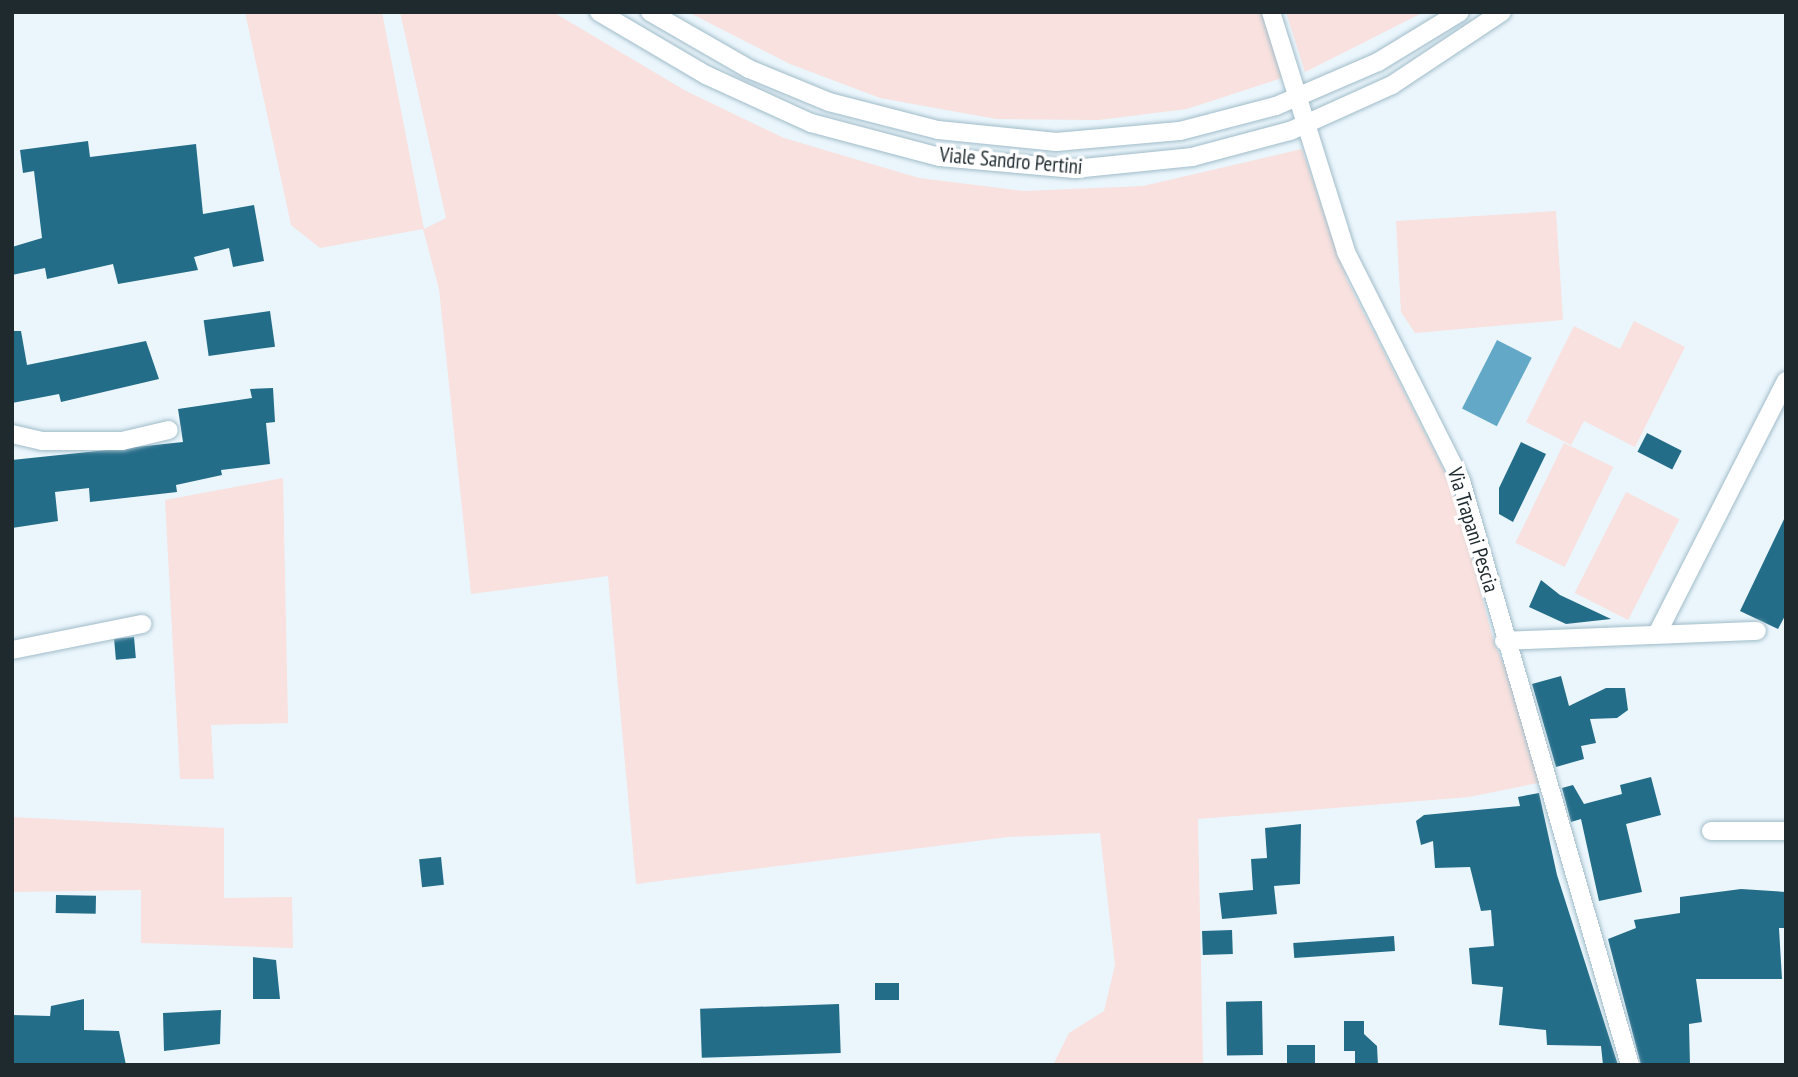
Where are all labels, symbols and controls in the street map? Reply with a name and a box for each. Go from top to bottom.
street label: Viale Sandro Pertini [938,142,1084,180]
street label: Via Trapani Pescia [1442,464,1504,596]

